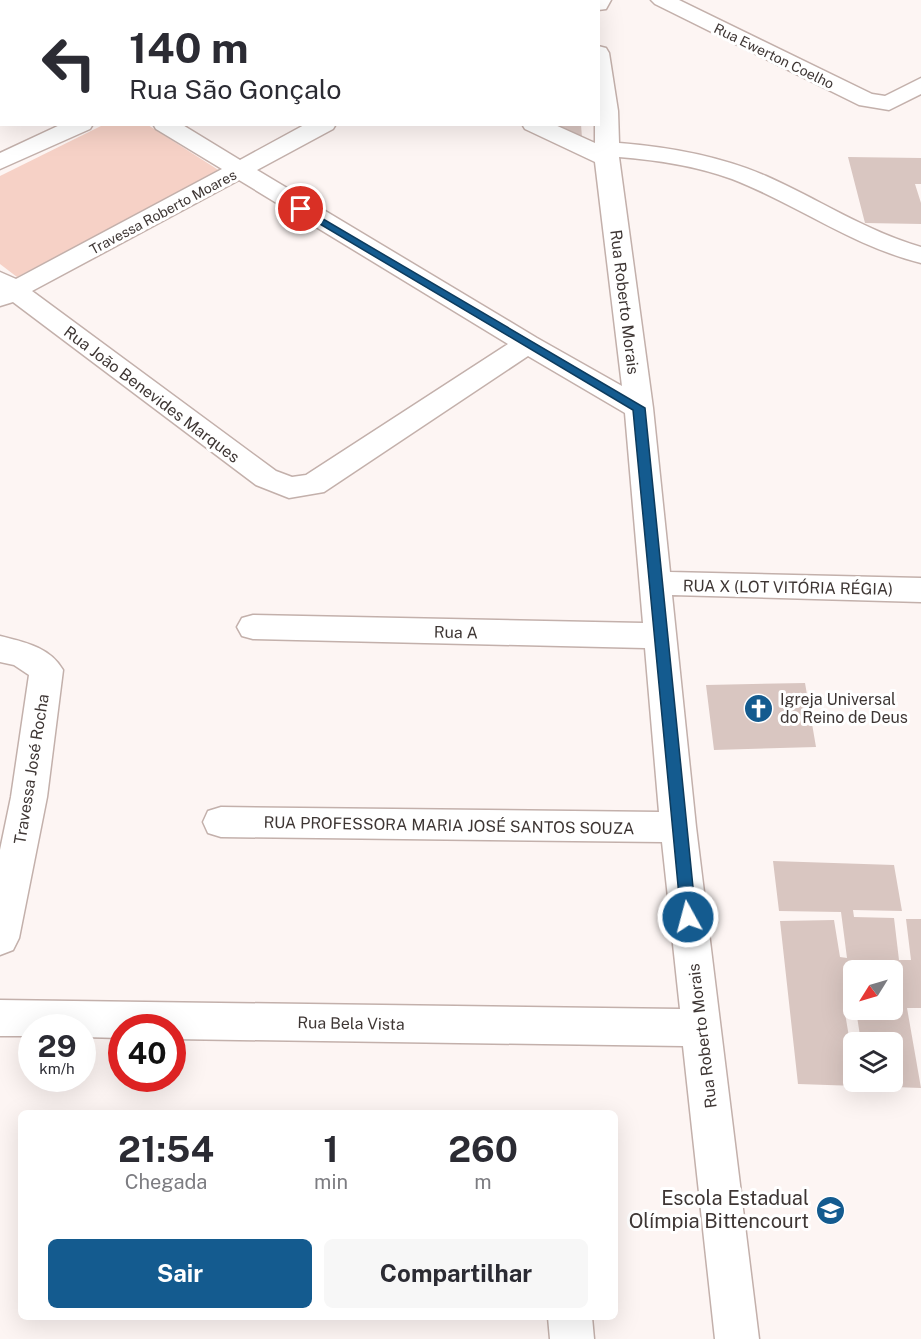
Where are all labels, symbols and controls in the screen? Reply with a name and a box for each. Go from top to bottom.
street label: Rua Ewerton Coelho [711,20,837,92]
text: 140 m [129,23,249,72]
icon: left [30,24,108,102]
text: Rua São Gonçalo [129,73,342,105]
street label: Travessa Roberto Moares [87,166,239,258]
pin [275,183,326,234]
icon: arrive [284,192,317,225]
street label: Rua Roberto Morais [606,229,643,376]
street label: Rua João Benevides Marques [60,322,243,467]
street label: RUA X (LOT VITÓRIA RÉGIA) [683,575,893,599]
street label: Rua A [434,623,478,642]
place label: Igreja Universal do Reino de Deus [780,690,908,727]
church icon: Igreja Universal do Reino de Deus [743,692,775,724]
street label: Travessa José Rocha [10,693,53,846]
street label: RUA PROFESSORA MARIA JOSÉ SANTOS SOUZA [263,812,635,838]
position arrow [656,885,720,949]
north arrow [843,960,903,1020]
map controls [843,960,903,1092]
street label: Rua Roberto Morais [684,962,721,1109]
street label: Rua Bela Vista [297,1013,405,1034]
speed limit sign: 40 [108,1014,186,1092]
text: 29 [38,1028,76,1064]
button: layers [843,1032,903,1092]
text: km/h [39,1060,75,1077]
text: 21:54 [118,1128,214,1170]
text: 1 [323,1128,339,1170]
text: 260 [448,1128,518,1170]
text: Chegada [125,1170,207,1194]
text: min [314,1170,348,1194]
text: m [474,1170,492,1194]
place label: Escola Estadual Olímpia Bittencourt [629,1186,809,1233]
school or university icon: Escola Estadual Olímpia Bittencourt [814,1194,846,1226]
button: Sair [48,1239,312,1308]
button: Compartilhar [324,1239,588,1308]

